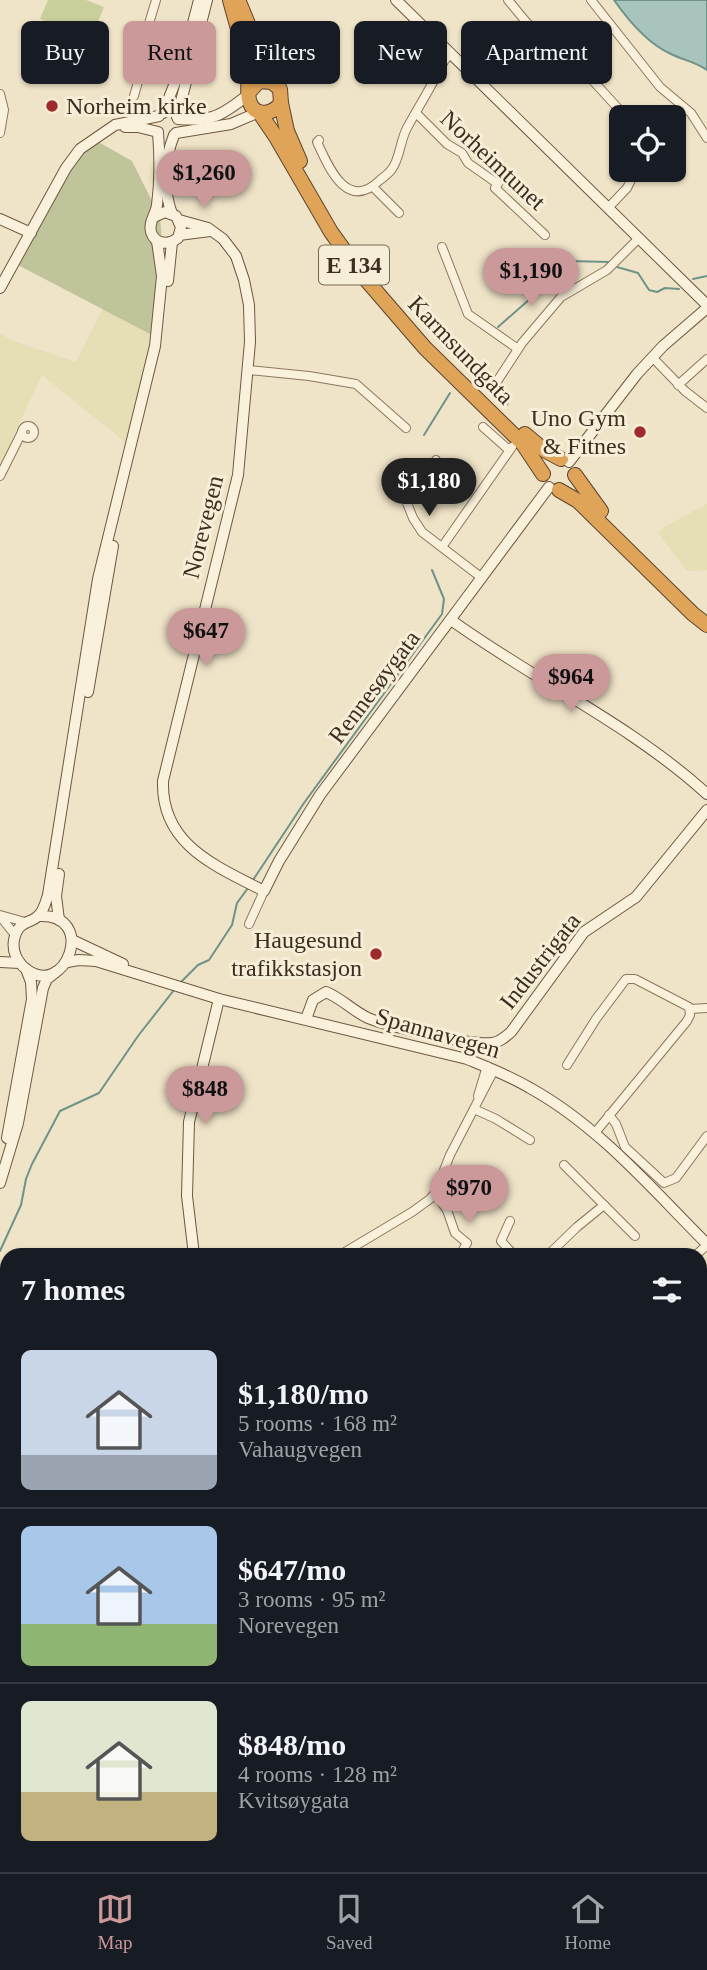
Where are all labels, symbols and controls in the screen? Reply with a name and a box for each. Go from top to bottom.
chip: Buy [21,21,109,84]
chip: Rent [123,21,216,84]
chip: Filters [230,21,340,84]
chip: New [354,21,447,84]
chip: Apartment [461,21,612,84]
place label: Norheim kirke [66,93,207,119]
marker: Norheim kirke [44,98,60,114]
street label: Norheimtunet [435,105,551,215]
map controls [609,105,686,182]
button: locate [609,105,686,182]
pin: $1,260 [147,150,261,210]
text: $1,260 [172,160,236,185]
road number: E 134 [319,246,389,284]
pin: $1,190 [474,248,588,308]
text: $1,190 [499,258,563,283]
street label: Karmsundgata [403,291,519,410]
place label: Uno Gym & Fitnes [531,405,626,459]
marker: Uno Gym & Fitnes [632,424,648,440]
pin: $1,180 [372,458,486,518]
text: $1,180 [397,468,461,493]
street label: Norevegen [178,473,228,581]
pin: $647 [165,608,247,668]
text: $647 [183,618,229,643]
street label: Rennesøygata [323,625,425,749]
pin: $964 [530,654,612,714]
text: $964 [548,664,594,689]
street label: Industrigata [494,908,586,1014]
place label: Haugesund trafikkstasjon [231,927,362,981]
marker: Haugesund trafikkstasjon [368,946,384,962]
street label: Spannavegen [373,1003,503,1063]
pin: $848 [164,1066,246,1126]
text: $848 [182,1076,228,1101]
pin: $970 [428,1166,510,1225]
text: $970 [446,1175,492,1200]
icon: filters [648,1271,686,1309]
text: 7 homes [21,1273,125,1306]
text: $1,180/mo [238,1377,369,1410]
icon: home [77,1378,161,1462]
text: 5 rooms · 168 m² [238,1411,397,1436]
text: Vahaugvegen [238,1437,362,1462]
text: $647/mo [238,1553,346,1586]
icon: home [77,1554,161,1638]
text: 3 rooms · 95 m² [238,1587,385,1612]
text: Norevegen [238,1613,339,1638]
text: $848/mo [238,1728,346,1761]
icon: home [77,1729,161,1813]
text: 4 rooms · 128 m² [238,1762,397,1787]
text: Kvitsøygata [238,1788,349,1813]
tab: Map [96,1890,134,1954]
tab: Saved [326,1890,372,1954]
tab: Home [565,1890,611,1954]

